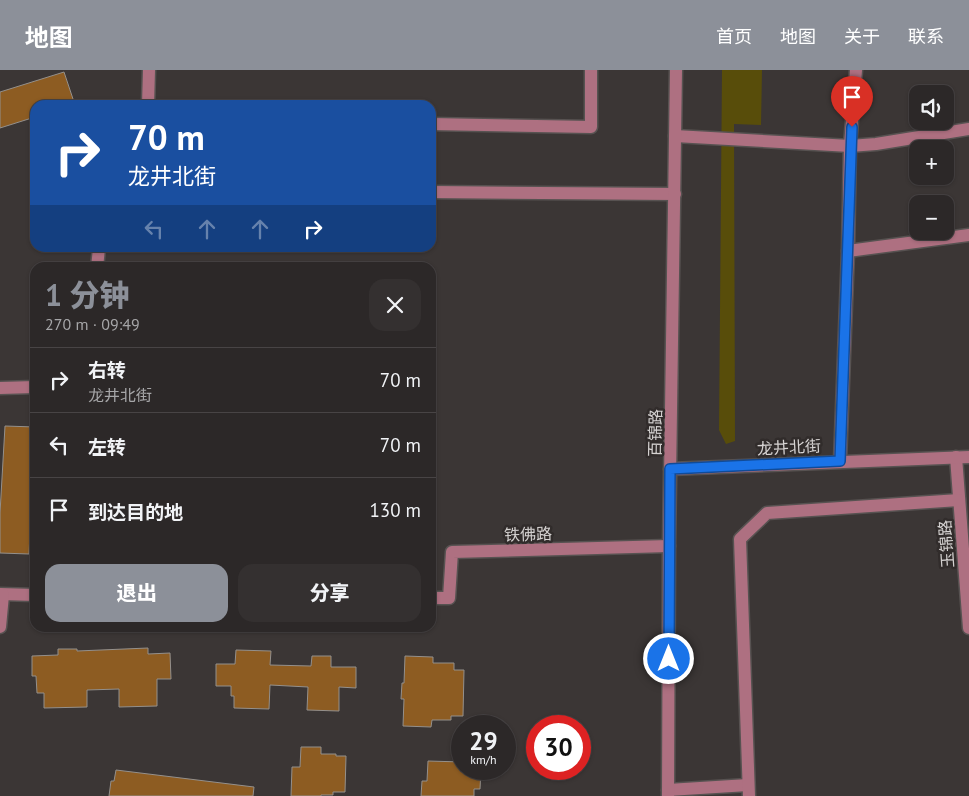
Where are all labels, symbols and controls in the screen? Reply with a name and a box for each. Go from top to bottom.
text: 地图 [25,22,73,53]
text: 首页 [716,25,752,48]
text: 地图 [780,25,816,48]
text: 关于 [844,25,880,48]
text: 联系 [908,25,944,48]
pin [831,76,873,127]
icon: arrive [838,83,866,111]
map controls [909,85,954,240]
button: sound [909,85,954,130]
text: 70 m [128,114,205,160]
icon: right [45,120,110,185]
button: + [909,140,954,185]
text: 龙井北街 [128,162,216,190]
button: − [909,195,954,240]
icon: left [140,215,168,243]
icon: ahead [193,215,221,243]
icon: ahead [246,215,274,243]
icon: right [299,215,327,243]
text: 1 分钟 [45,275,130,314]
button: close [369,279,421,331]
text: 270 m · 09:49 [45,314,140,334]
text: 右转 [88,358,126,382]
icon: right [45,366,73,394]
text: 70 m [380,368,421,392]
text: 龙井北街 [88,385,152,405]
street label: 百锦路 [645,409,665,457]
icon: left [45,431,73,459]
text: 70 m [380,433,421,457]
text: 左转 [88,435,126,459]
street label: 龙井北街 [757,435,821,459]
icon: arrive [45,496,73,524]
text: 130 m [369,498,421,522]
text: 到达目的地 [88,500,183,524]
street label: 玉锦路 [934,519,958,569]
street label: 铁佛路 [504,523,552,545]
button: 退出 [45,564,228,622]
button: 分享 [238,564,421,622]
position arrow [642,632,694,684]
speed limit sign: 30 [526,715,591,780]
text: 29 [469,725,498,757]
text: km/h [470,752,497,767]

